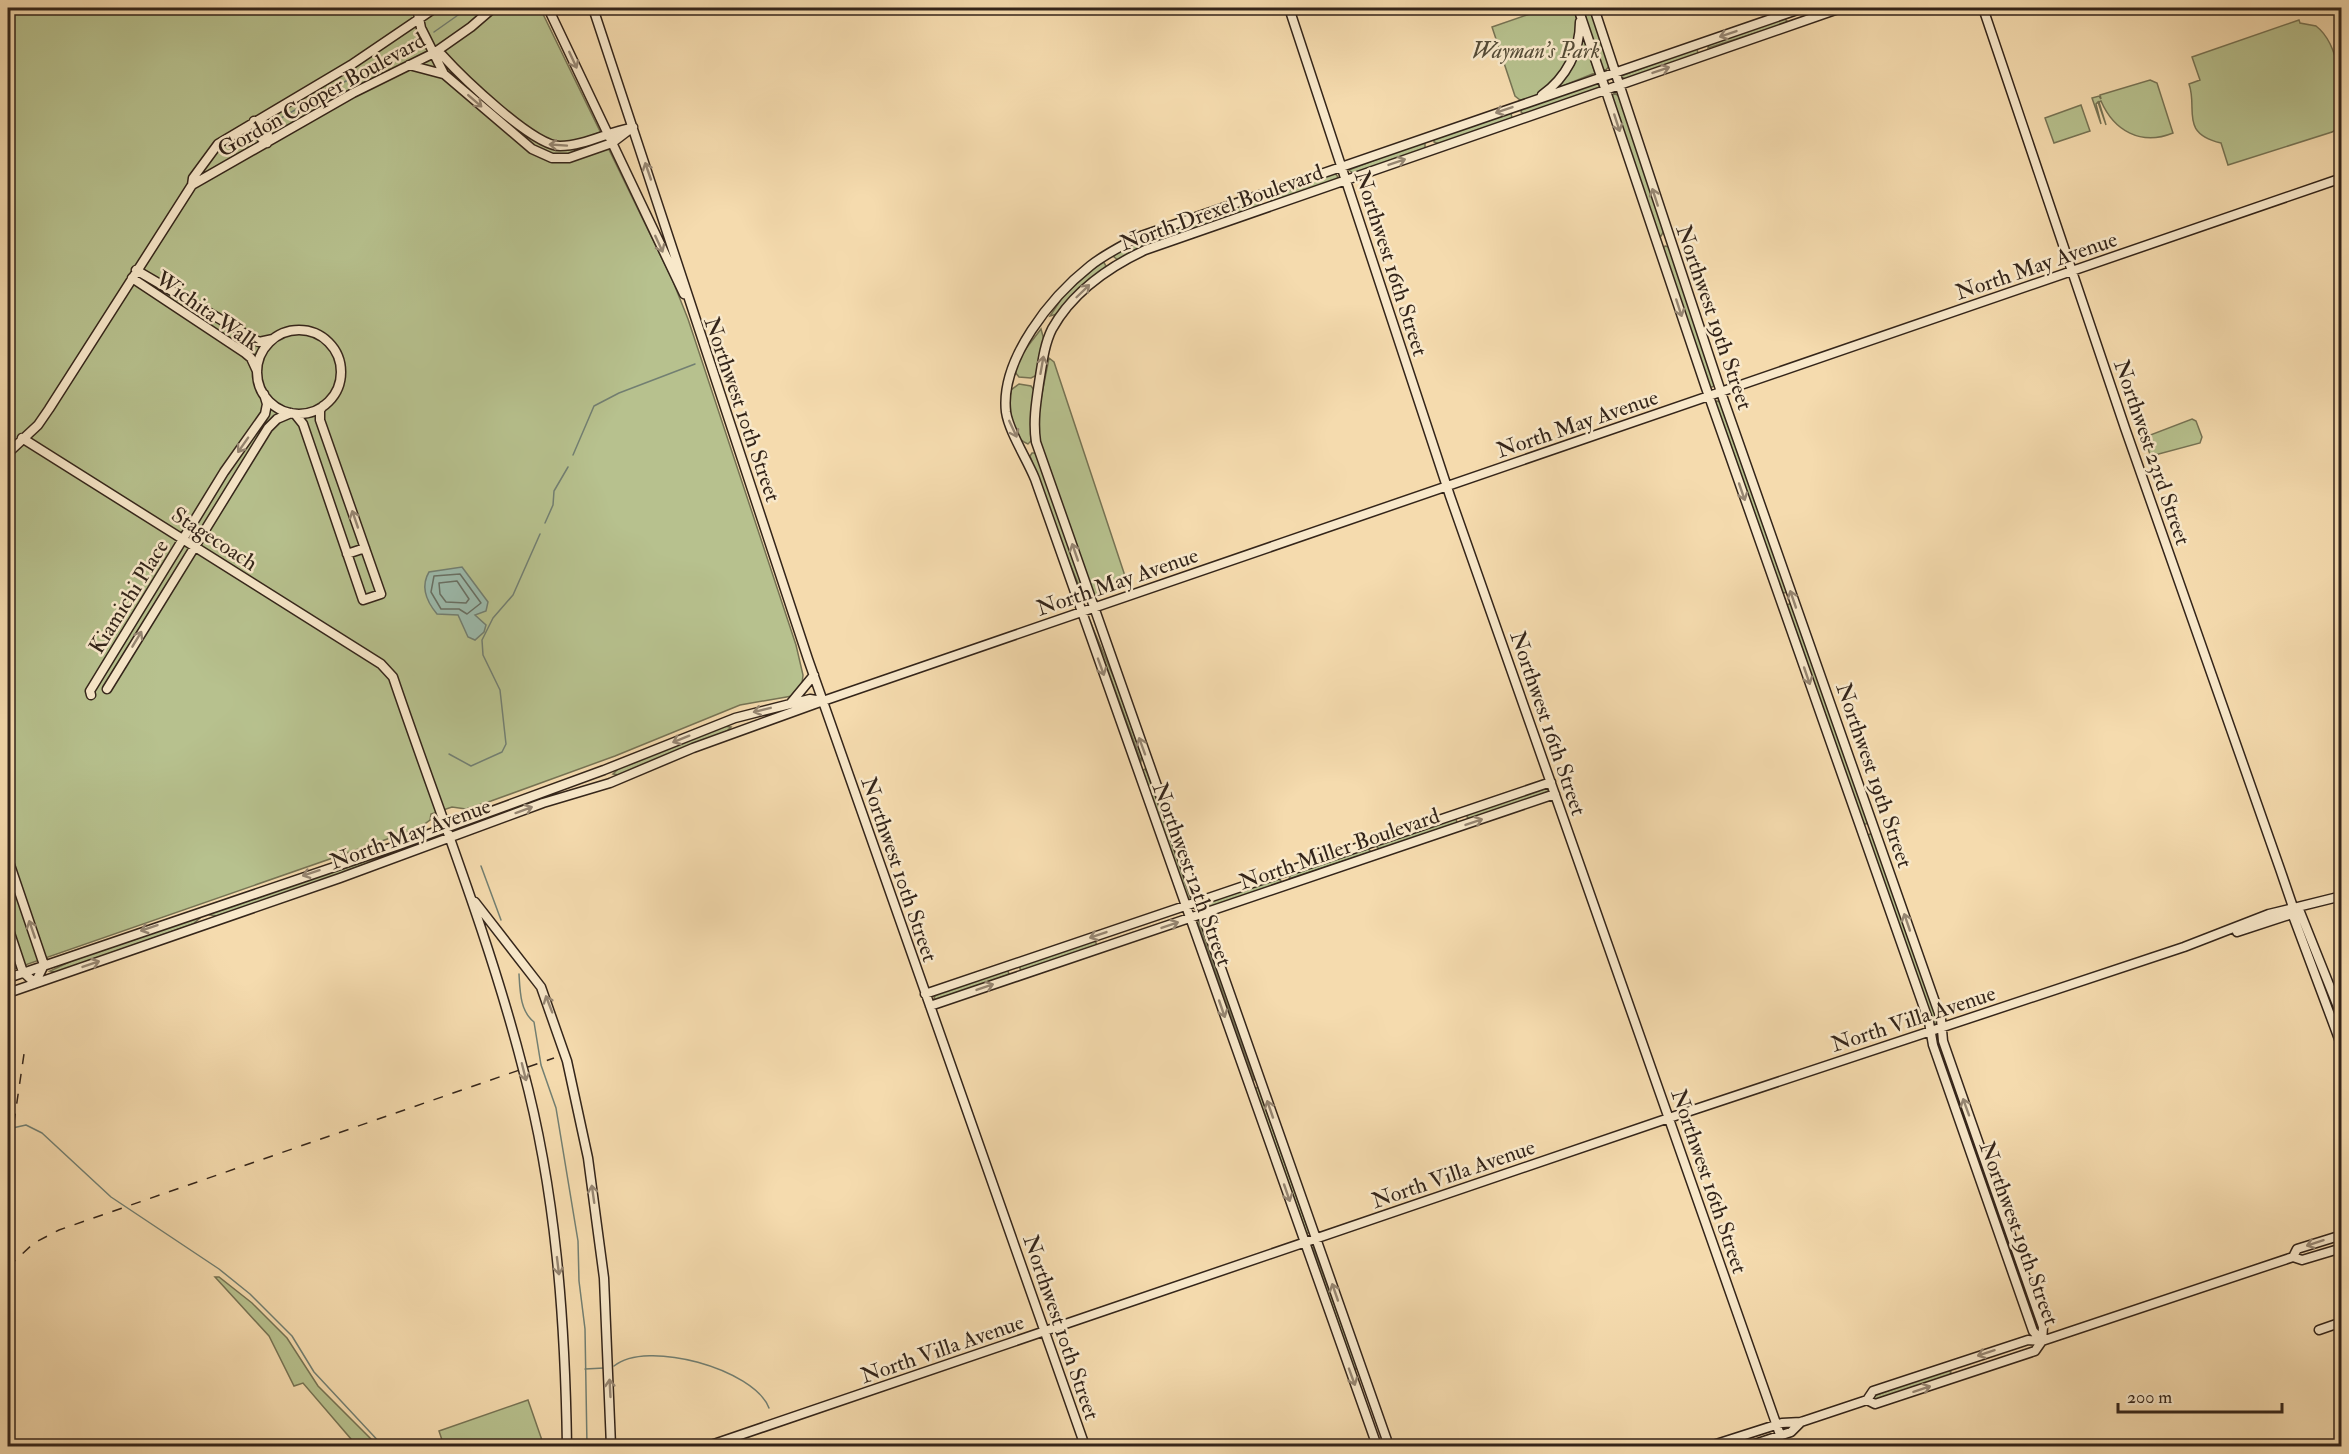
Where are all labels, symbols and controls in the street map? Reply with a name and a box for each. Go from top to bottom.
street label: Gordon Cooper Boulevard [213,26,431,165]
one-way arrow [1719,29,1738,40]
park label: Wayman's Park [1472,37,1600,65]
one-way arrow [568,51,580,69]
one-way arrow [1651,64,1670,75]
one-way arrow [467,94,482,108]
one-way arrow [1495,106,1514,117]
one-way arrow [1613,113,1624,131]
one-way arrow [549,139,568,150]
one-way arrow [1387,156,1406,167]
street label: North Drexel Boulevard [1116,158,1327,258]
one-way arrow [641,162,652,181]
street label: Northwest 16th Street [1348,167,1434,360]
one-way arrow [1649,188,1660,207]
street label: Northwest 19th Street [1669,221,1759,413]
street label: North May Avenue [1952,225,2121,307]
one-way arrow [654,234,666,252]
street label: Wichita Walk [149,264,265,357]
one-way arrow [1076,284,1091,298]
one-way arrow [1674,298,1685,317]
street label: Northwest 10th Street [697,313,787,505]
one-way arrow [1037,355,1048,375]
street label: Northwest 23rd Street [2107,356,2197,549]
street label: North May Avenue [1493,383,1662,465]
one-way arrow [1007,419,1019,437]
one-way arrow [237,436,249,452]
one-way arrow [1738,482,1749,501]
street label: Stagecoach [166,501,263,577]
one-way arrow [348,510,359,529]
street label: Kiamichi Place [83,534,175,659]
street label: North May Avenue [1033,541,1202,623]
one-way arrow [1068,543,1079,562]
one-way arrow [1787,591,1798,609]
street label: Northwest 16th Street [1503,627,1593,819]
one-way arrow [132,631,144,648]
one-way arrow [1097,657,1108,676]
one-way arrow [1803,666,1814,685]
street label: Northwest 19th Street [1829,679,1919,871]
one-way arrow [753,705,772,717]
one-way arrow [672,734,690,745]
one-way arrow [1136,737,1147,756]
street label: Northwest 10th Street [854,773,944,965]
street label: Northwest 12th Street [1146,779,1238,970]
street label: North May Avenue [326,792,495,876]
street label: North Miller Boulevard [1235,801,1443,896]
one-way arrow [514,804,533,815]
one-way arrow [1464,815,1482,826]
one-way arrow [302,868,321,879]
one-way arrow [1901,913,1912,932]
one-way arrow [1160,919,1179,930]
one-way arrow [25,920,36,939]
one-way arrow [140,924,159,935]
one-way arrow [1089,931,1107,942]
one-way arrow [81,958,99,969]
street label: North Villa Avenue [1828,979,1999,1059]
one-way arrow [975,981,994,992]
one-way arrow [542,996,553,1014]
one-way arrow [1218,999,1229,1018]
one-way arrow [519,1062,530,1081]
street label: Northwest 16th Street [1664,1085,1754,1277]
one-way arrow [1960,1098,1971,1117]
one-way arrow [1263,1100,1274,1118]
street label: North Villa Avenue [1368,1133,1539,1215]
street label: Northwest 19th Street [1973,1138,2065,1329]
one-way arrow [1283,1183,1294,1202]
one-way arrow [587,1185,598,1204]
street label: Northwest 10th Street [1016,1231,1106,1423]
one-way arrow [2306,1239,2325,1250]
one-way arrow [553,1255,564,1275]
one-way arrow [1328,1284,1339,1302]
street label: North Villa Avenue [857,1308,1028,1390]
one-way arrow [1977,1348,1996,1359]
one-way arrow [1347,1367,1358,1386]
scale bar [2118,1376,2282,1414]
one-way arrow [604,1379,615,1399]
one-way arrow [1912,1382,1931,1393]
text: 200 m [2127,1386,2172,1409]

